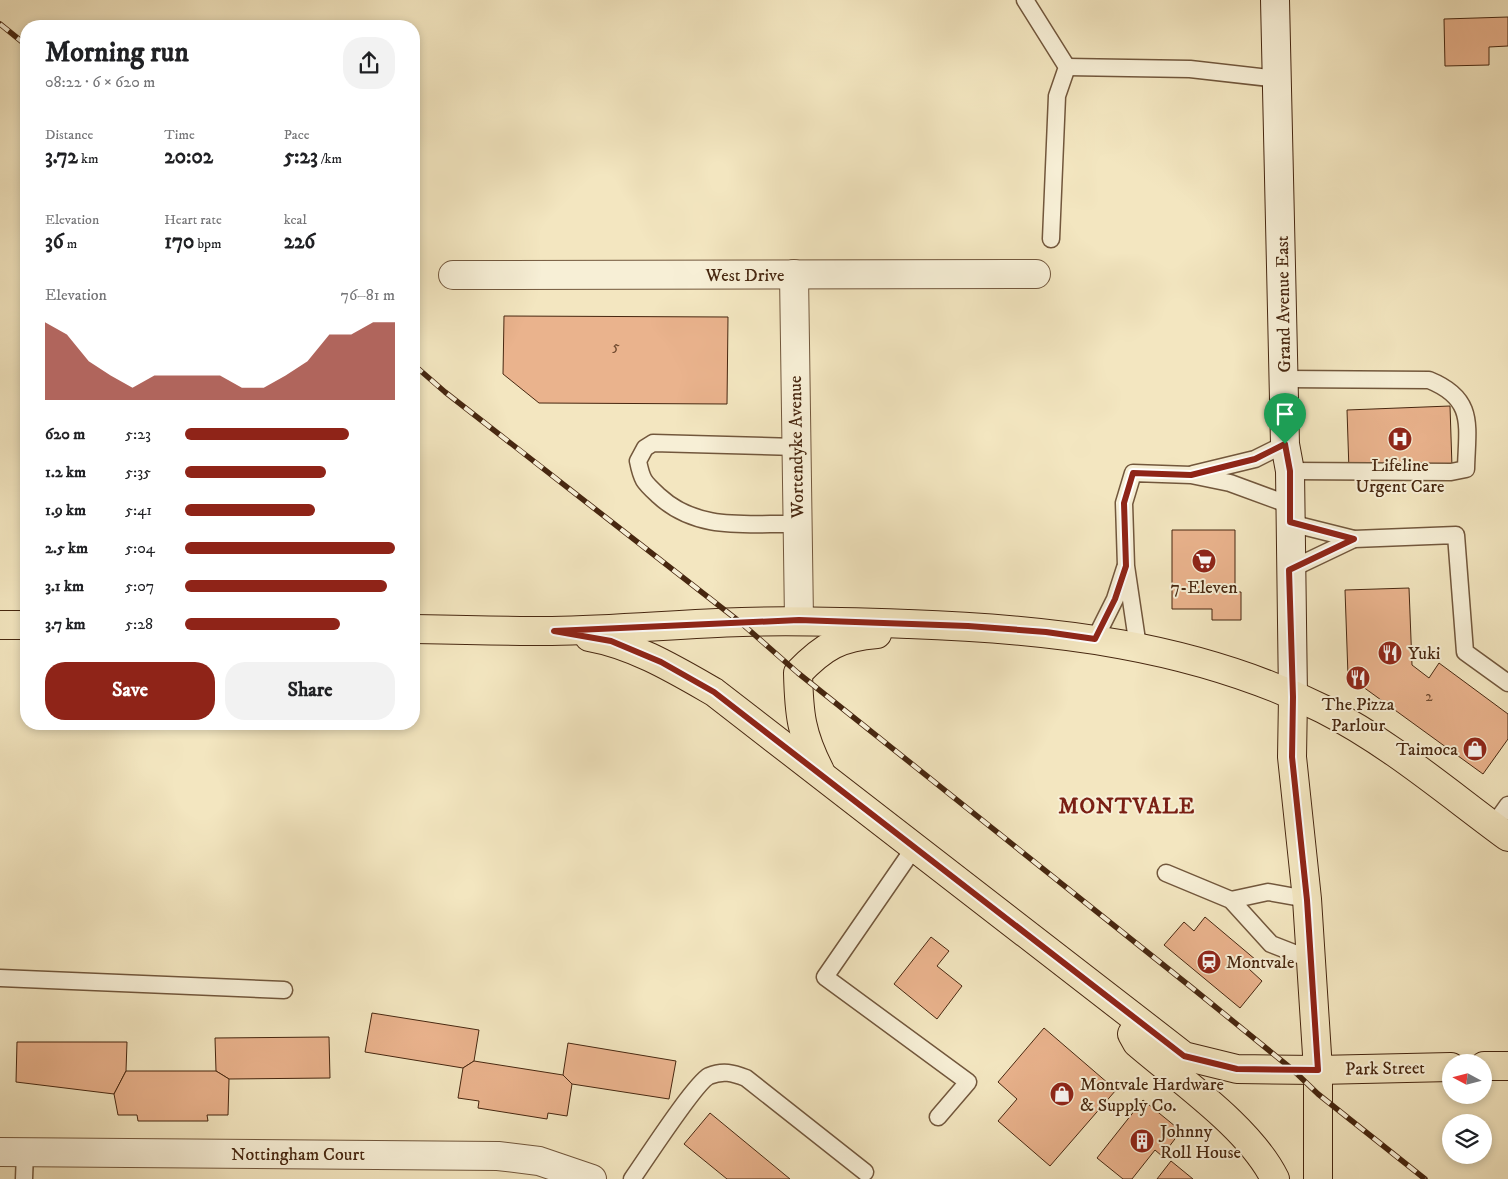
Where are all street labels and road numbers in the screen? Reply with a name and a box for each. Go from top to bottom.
street label: Grand Avenue East [1272,235,1296,373]
street label: West Drive [705,265,784,287]
street label: Wortendyke Avenue [785,375,809,520]
street label: Park Street [1345,1057,1425,1081]
street label: Nottingham Court [231,1144,365,1166]

